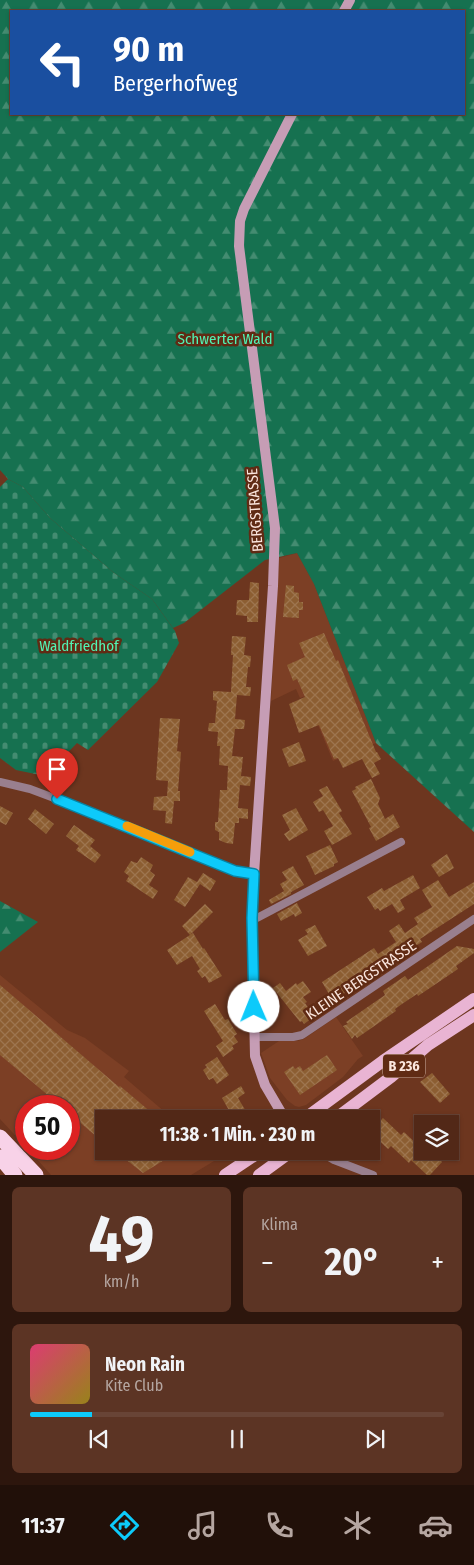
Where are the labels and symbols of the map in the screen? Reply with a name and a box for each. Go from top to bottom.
park label: Schwerter Wald [178,330,273,348]
street label: BERGSTRASSE [243,468,267,552]
park label: Waldfriedhof [39,637,120,655]
pin [36,748,78,799]
street label: KLEINE BERGSTRASSE [303,936,419,1024]
position arrow [227,980,279,1032]
road number: B 236 [383,1054,425,1078]
speed limit sign: 50 [15,1095,80,1160]

